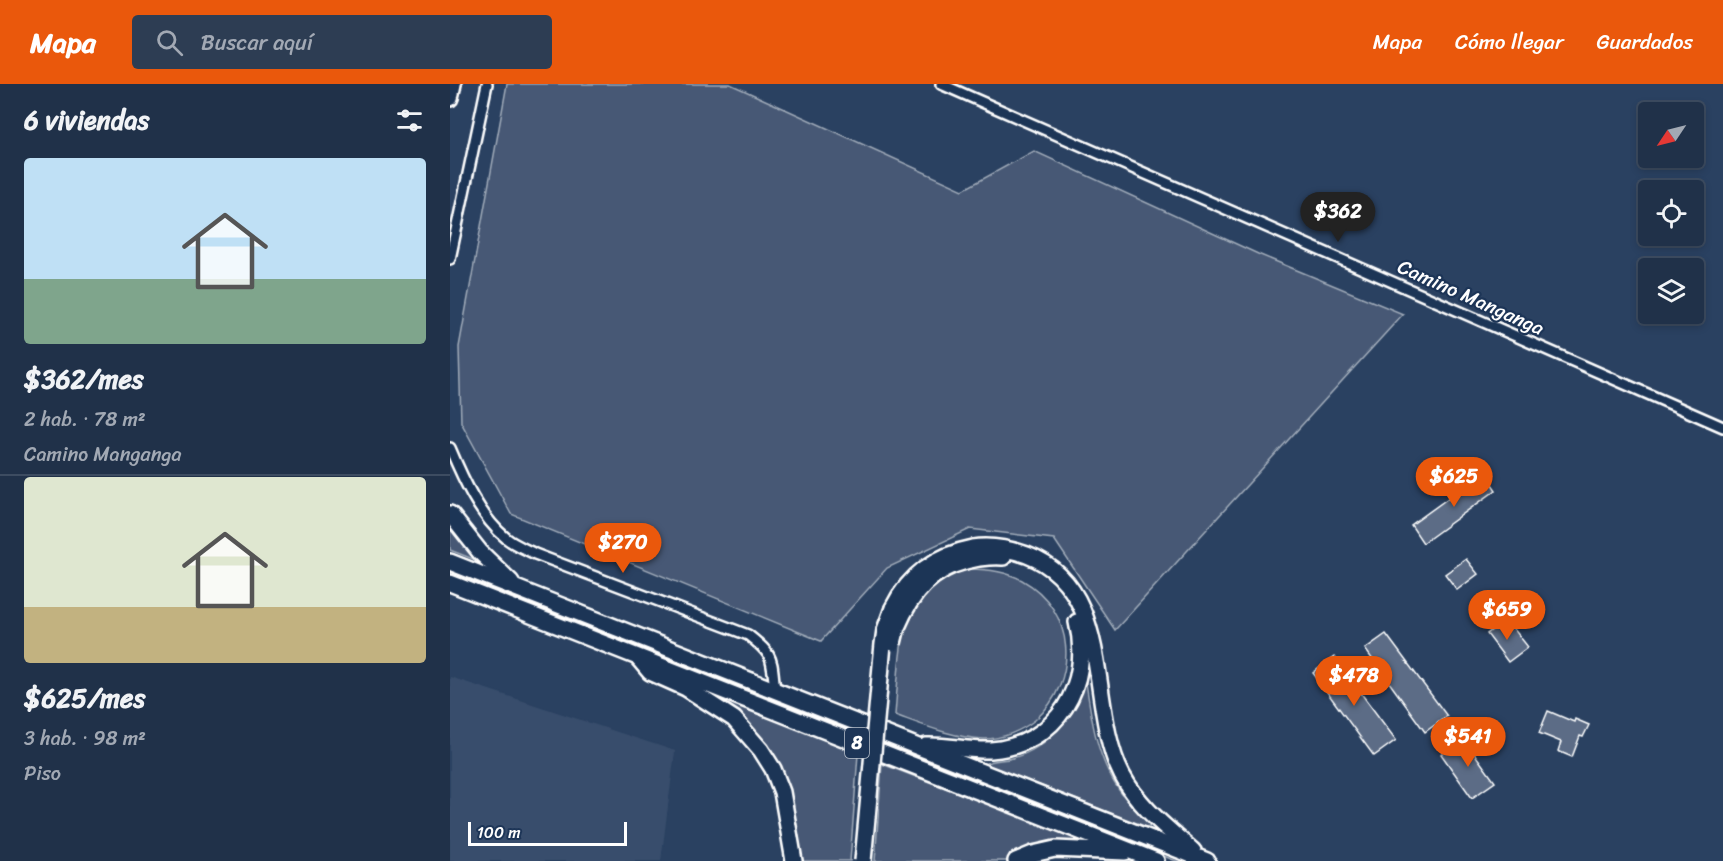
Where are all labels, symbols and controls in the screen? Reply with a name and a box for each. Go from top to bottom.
search box [132,15,552,69]
text: Mapa [30,18,96,67]
text: Buscar aquí [201,23,313,62]
text: Mapa [1373,23,1422,61]
text: Cómo llegar [1455,23,1564,61]
text: Guardados [1597,23,1693,61]
icon: search [153,26,186,59]
text: 6 viviendas [24,97,149,143]
north arrow [1638,102,1704,168]
map controls [1638,102,1704,324]
icon: filters [393,104,426,137]
button: locate [1638,180,1704,246]
pin: $362 [1302,192,1374,243]
text: $362 [1314,194,1362,229]
icon: home [171,197,279,305]
street label: Camino Manganga [1392,249,1550,345]
button: layers [1638,258,1704,324]
text: $362/mes [24,356,144,402]
text: 2 hab. · 78 m² [24,402,146,437]
text: Camino Manganga [24,437,182,472]
pin: $625 [1418,457,1490,508]
text: $625 [1430,459,1478,494]
icon: home [171,516,279,624]
pin: $270 [587,523,659,574]
text: $270 [598,525,648,560]
pin: $659 [1471,590,1543,641]
text: $659 [1482,592,1532,627]
pin: $478 [1318,656,1390,707]
text: $478 [1329,658,1379,693]
text: $625/mes [24,675,145,721]
pin: $541 [1432,717,1504,768]
text: $541 [1445,719,1491,754]
text: 3 hab. · 98 m² [24,721,146,756]
road number: 8 [845,728,869,758]
text: Piso [24,756,61,791]
text: 100 m [477,818,521,847]
scale bar [468,819,627,846]

